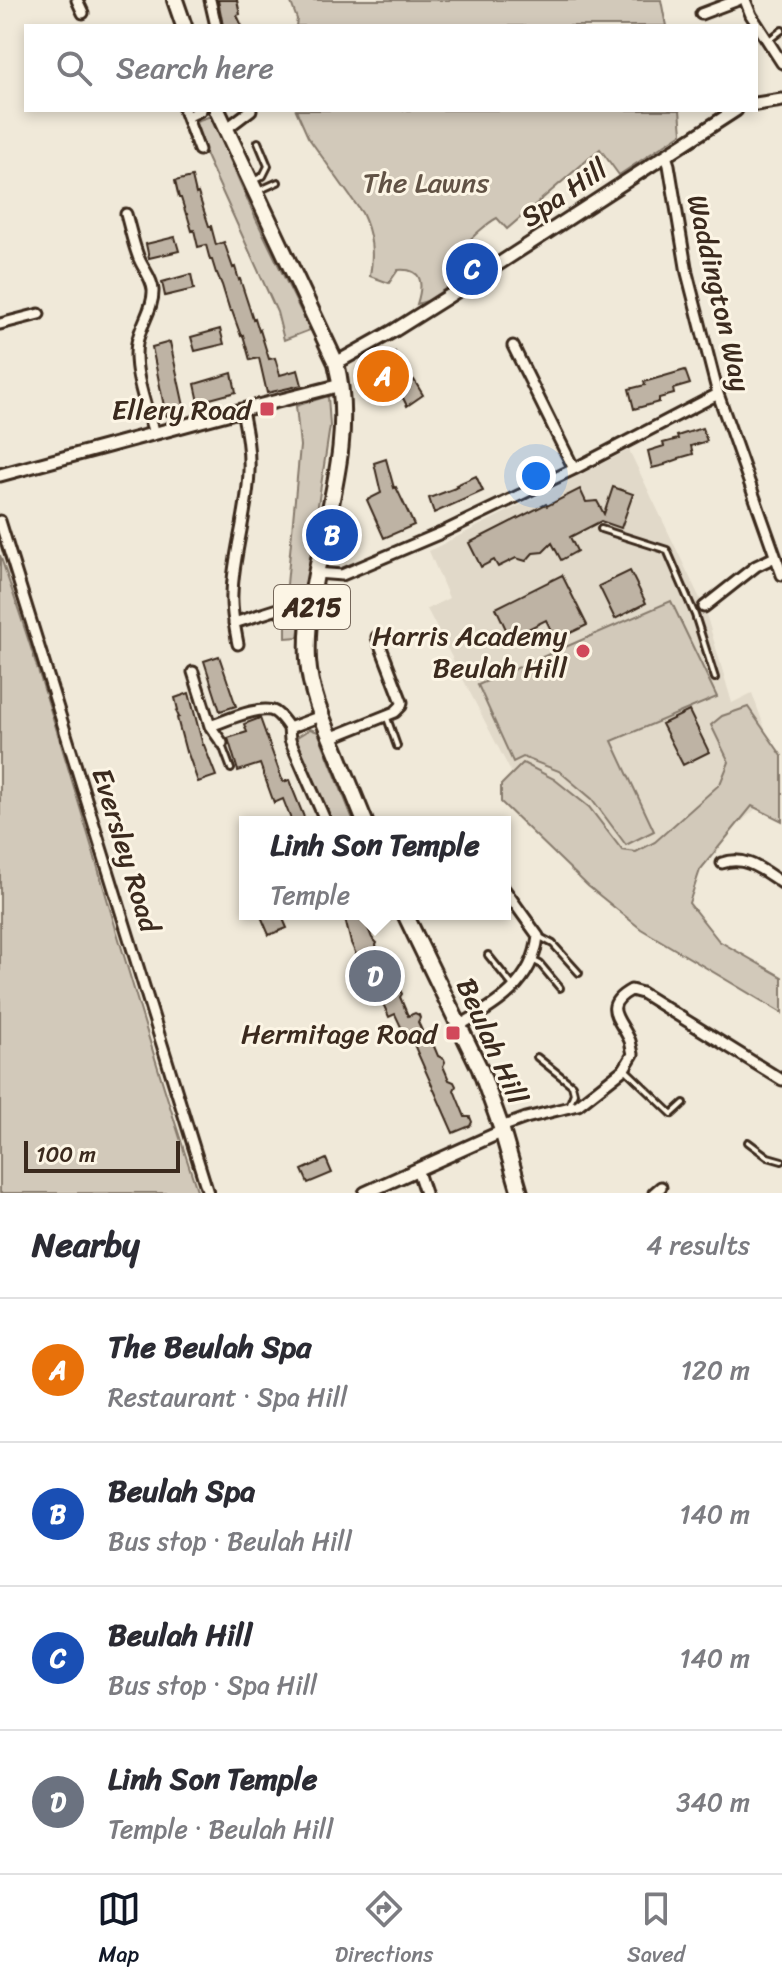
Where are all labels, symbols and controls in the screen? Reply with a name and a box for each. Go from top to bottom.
search box [24,24,758,112]
text: Search here [116,41,274,95]
icon: search [52,46,96,90]
street label: Spa Hill [510,145,619,240]
park label: The Lawns [363,158,489,207]
street label: Waddington Way [673,190,766,397]
pin: C [446,239,498,299]
pin: A [357,346,409,406]
place label: Ellery Road [112,385,253,434]
marker: Ellery Road [258,400,276,418]
your location [516,456,556,496]
pin: B [306,505,358,565]
road number: A215 [274,585,350,629]
place label: Harris Academy Beulah Hill [372,611,568,692]
marker: Harris Academy Beulah Hill [574,642,592,660]
street label: Eversley Road [78,762,175,940]
popup [239,816,511,920]
text: Linh Son Temple [270,818,480,872]
text: Temple [270,872,350,918]
pin: D [349,946,401,1006]
street label: Beulah Hill [442,970,542,1113]
place label: Hermitage Road [241,1009,439,1058]
marker: Hermitage Road [444,1024,462,1042]
text: 100 m [36,1135,96,1174]
scale bar [24,1137,180,1173]
text: Nearby [32,1215,140,1275]
text: 4 results [646,1222,750,1268]
text: The Beulah Spa [108,1320,311,1374]
text: A [49,1347,67,1393]
text: 120 m [681,1347,750,1393]
text: Restaurant · Spa Hill [108,1374,347,1420]
text: Beulah Spa [108,1464,255,1518]
text: B [50,1491,66,1537]
text: 140 m [679,1491,750,1537]
text: Bus stop · Beulah Hill [108,1518,352,1564]
text: Beulah Hill [108,1608,252,1662]
text: C [50,1635,66,1681]
text: 140 m [679,1635,750,1681]
text: Bus stop · Spa Hill [108,1662,317,1708]
text: Linh Son Temple [108,1752,318,1806]
text: D [50,1779,66,1825]
text: 340 m [676,1779,750,1825]
text: Temple · Beulah Hill [108,1806,333,1852]
tab: Map [97,1887,141,1974]
tab: Directions [335,1887,433,1974]
tab: Saved [627,1887,685,1974]

